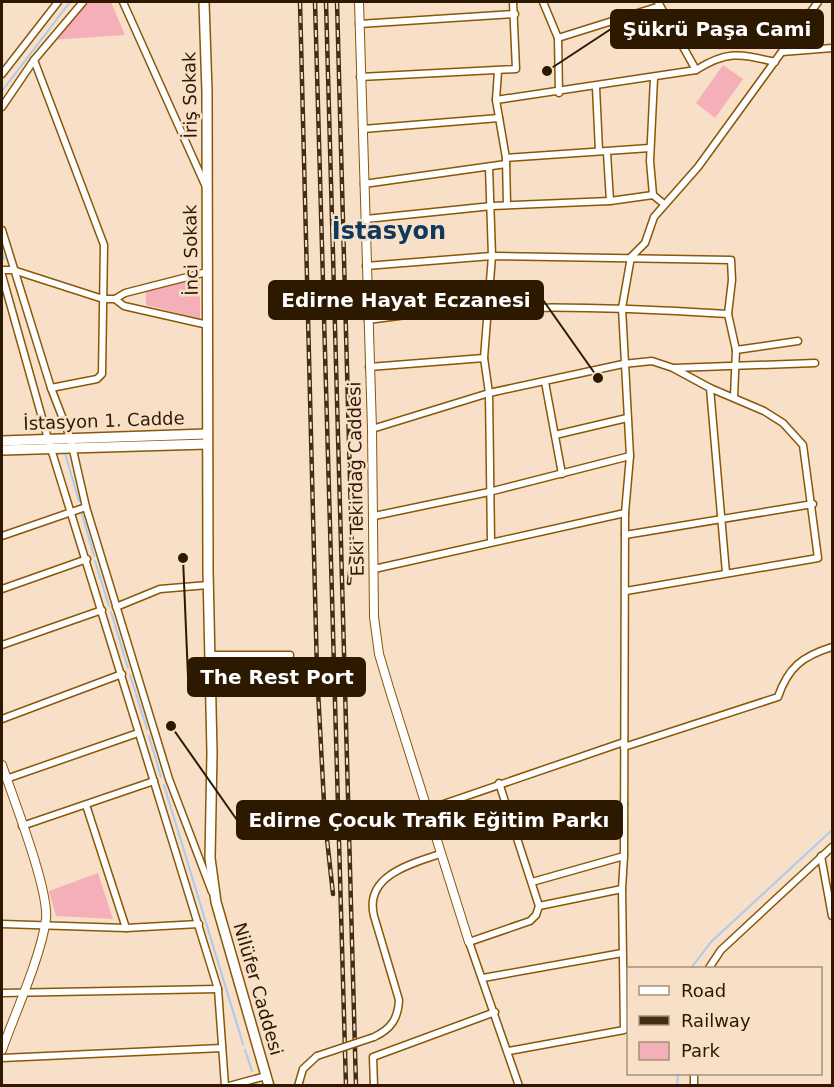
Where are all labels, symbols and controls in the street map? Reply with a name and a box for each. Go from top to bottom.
callout: Şükrü Paşa Cami [611,10,823,48]
text: Şükrü Paşa Cami [623,17,811,41]
street label: İriş Sokak [178,51,201,139]
street label: İnci Sokak [179,204,202,296]
district label: İstasyon [332,216,446,245]
callout: Edirne Hayat Eczanesi [269,281,543,319]
text: Edirne Hayat Eczanesi [281,288,531,312]
street label: Eski Tekirdağ Caddesi [343,381,368,577]
street label: İstasyon 1. Cadde [23,407,185,434]
callout: The Rest Port [188,658,365,696]
text: The Rest Port [200,665,354,689]
callout: Edirne Çocuk Trafik Eğitim Parkı [237,801,622,839]
text: Edirne Çocuk Trafik Eğitim Parkı [249,808,609,832]
street label: Nilüfer Caddesi [229,920,287,1058]
legend [627,967,822,1075]
text: Road [681,980,726,1001]
text: Railway [681,1010,751,1031]
text: Park [681,1040,720,1061]

